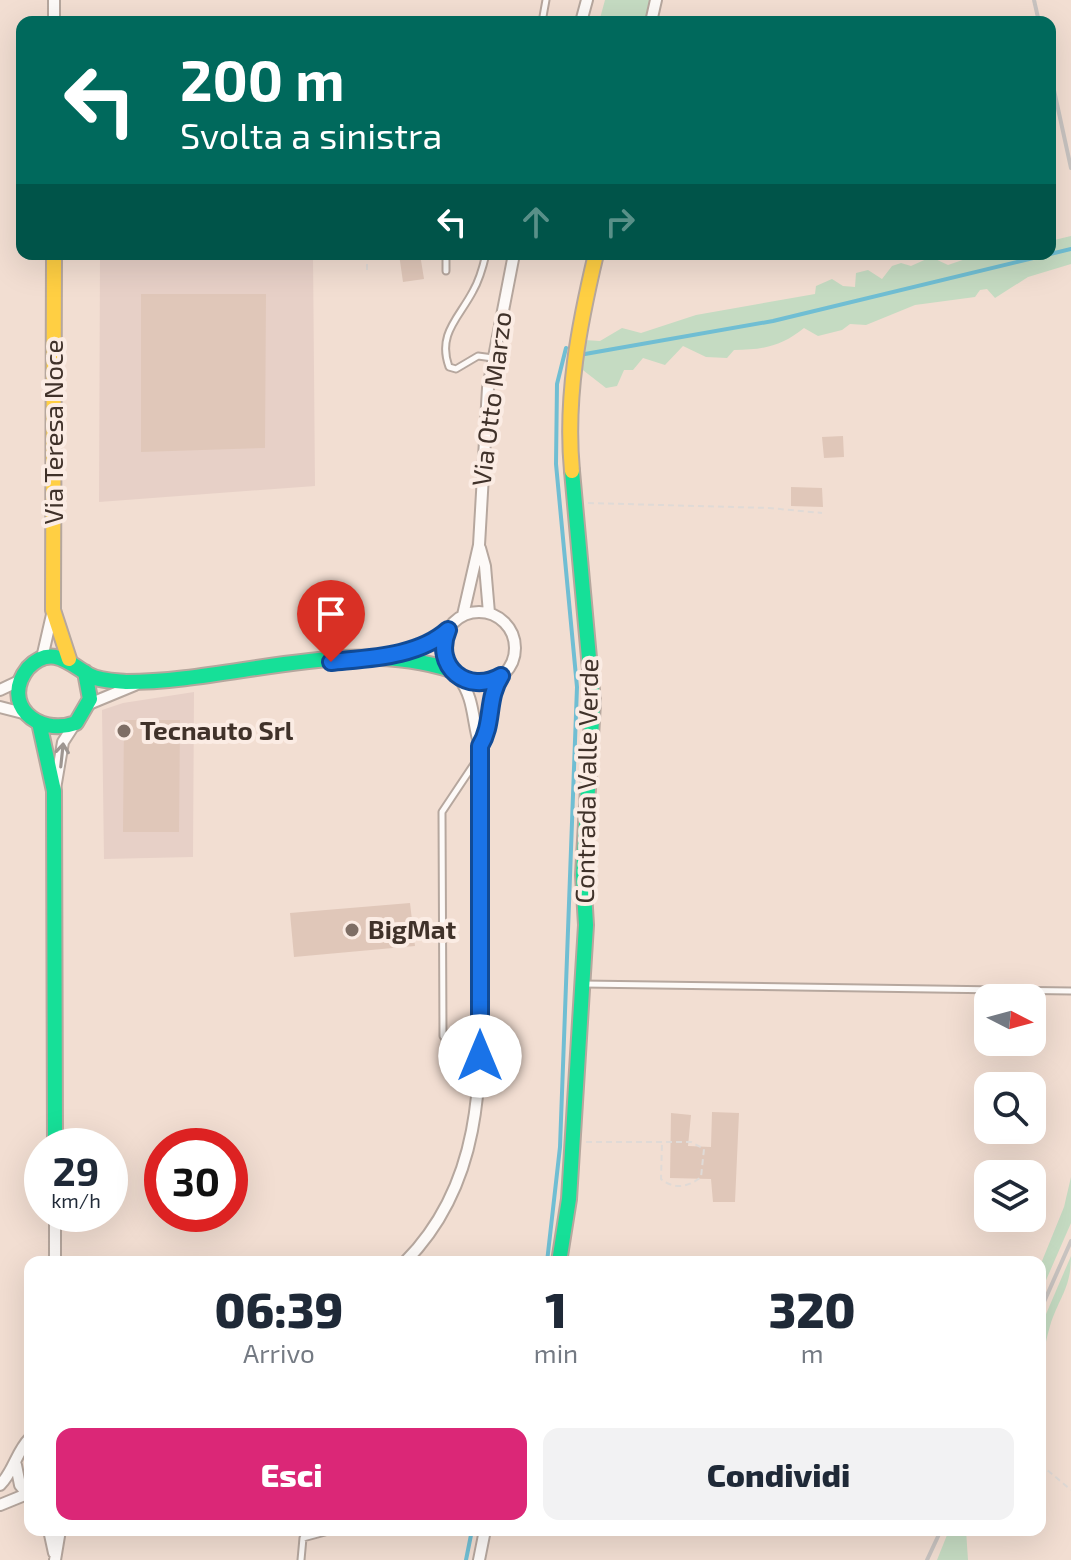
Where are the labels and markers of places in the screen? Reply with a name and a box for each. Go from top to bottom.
pin [297,580,365,662]
place label: Tecnauto Srl [140,714,294,745]
marker: Tecnauto Srl [115,722,133,740]
place label: BigMat [368,913,457,944]
marker: BigMat [343,921,361,939]

